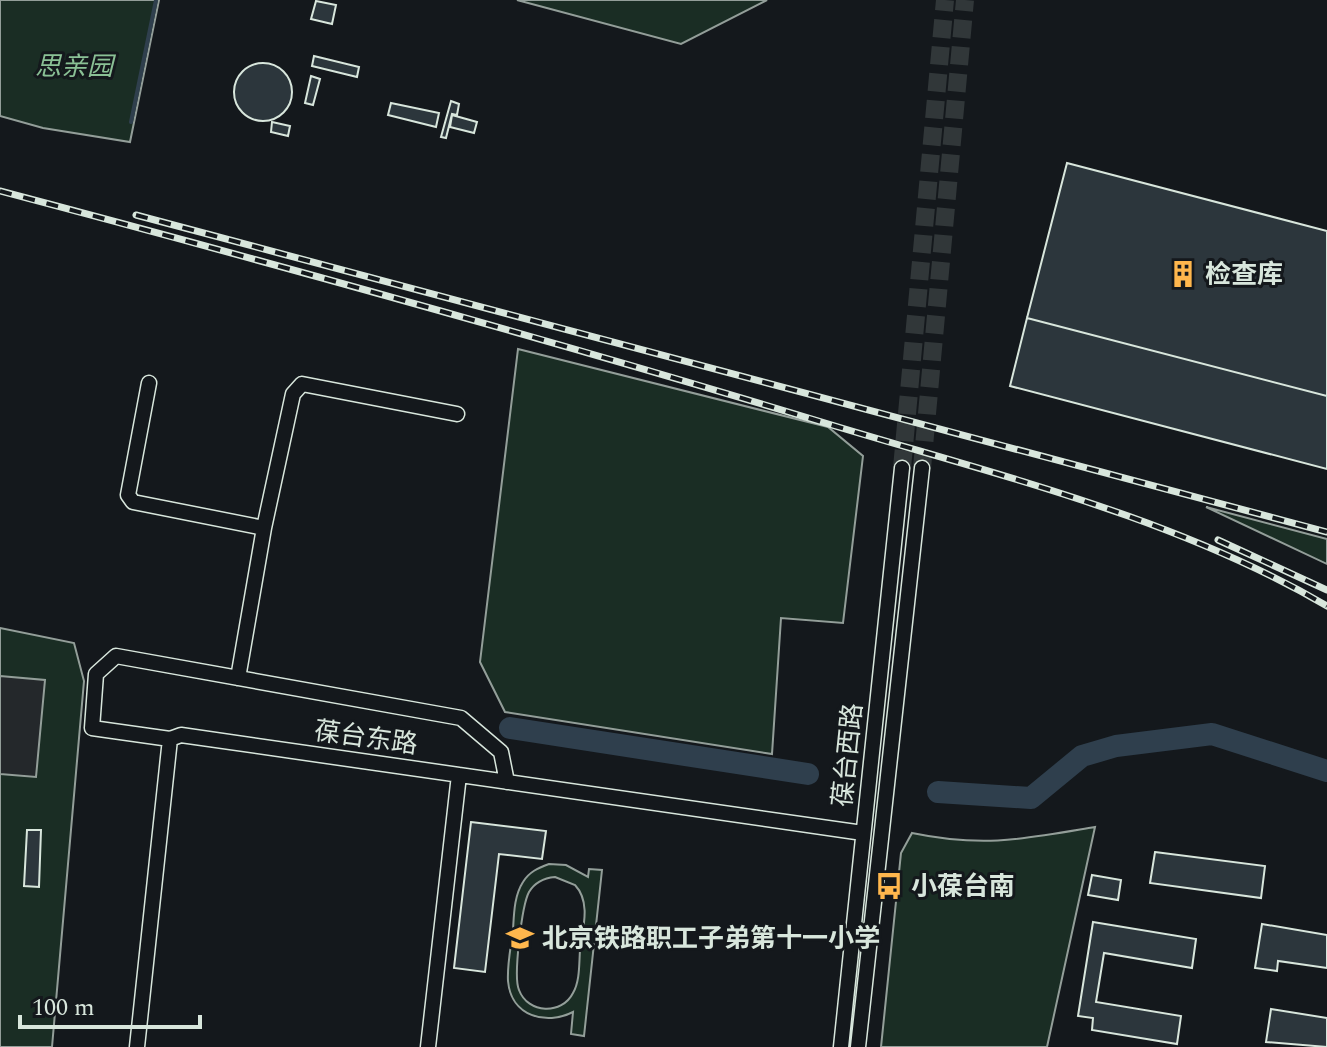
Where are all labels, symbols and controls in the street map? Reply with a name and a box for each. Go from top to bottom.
park label: 思亲园 [35,47,117,87]
place label: 检查库 [1205,255,1283,295]
building icon: 检查库 [1168,259,1198,289]
street label: 葆台西路 [823,701,873,809]
street label: 葆台东路 [312,711,420,765]
place label: 小葆台南 [911,867,1015,907]
bus stop icon: 小葆台南 [874,871,904,901]
place label: 北京铁路职工子弟第十一小学 [542,919,880,959]
school or university icon: 北京铁路职工子弟第十一小学 [505,923,535,953]
scale bar [20,979,200,1029]
text: 100 m [32,990,95,1026]

